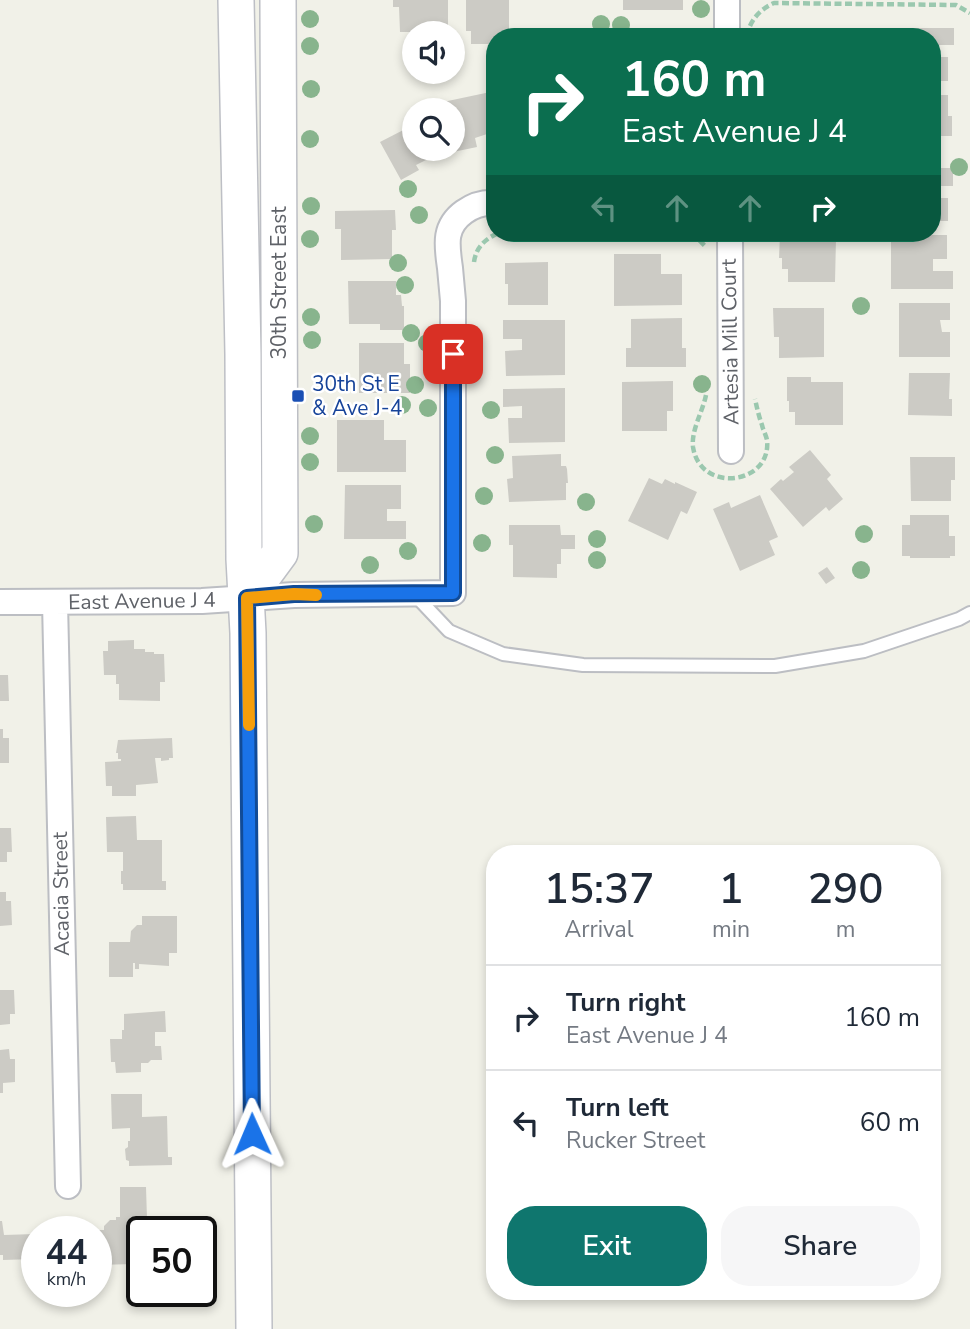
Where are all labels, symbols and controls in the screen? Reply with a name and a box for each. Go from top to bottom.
map controls [402,21,465,161]
button: sound [402,21,465,84]
text: 160 m [622,46,766,113]
icon: right [507,56,598,147]
button: search [402,98,465,161]
text: East Avenue J 4 [622,110,847,153]
icon: left [585,189,623,227]
icon: ahead [658,189,696,227]
icon: ahead [731,189,769,227]
icon: right [804,189,842,227]
street label: 30th Street East [265,206,293,360]
street label: Artesia Mill Court [715,258,745,425]
pin [423,324,483,384]
icon: arrive [434,335,472,373]
place label: 30th St E & Ave J-4 [312,370,402,422]
marker: 30th St E & Ave J-4 [290,388,306,404]
street label: East Avenue J 4 [68,586,216,616]
street label: Acacia Street [46,831,76,956]
text: 15:37 [544,861,654,918]
text: 1 [718,861,744,918]
text: 290 [808,861,883,918]
text: Arrival [564,914,634,945]
text: min [712,914,750,945]
text: m [836,914,855,945]
text: Turn right [566,985,685,1020]
icon: right [507,999,545,1037]
text: 160 m [844,1000,920,1035]
text: East Avenue J 4 [566,1020,728,1051]
text: Turn left [566,1090,669,1125]
position arrow [215,1097,289,1171]
icon: left [507,1104,545,1142]
text: 60 m [860,1105,920,1140]
text: Rucker Street [566,1125,705,1156]
button: Exit [507,1206,707,1286]
button: Share [721,1206,920,1286]
speed limit sign: 50 [126,1216,217,1307]
text: 44 [45,1229,88,1276]
text: km/h [47,1267,86,1291]

